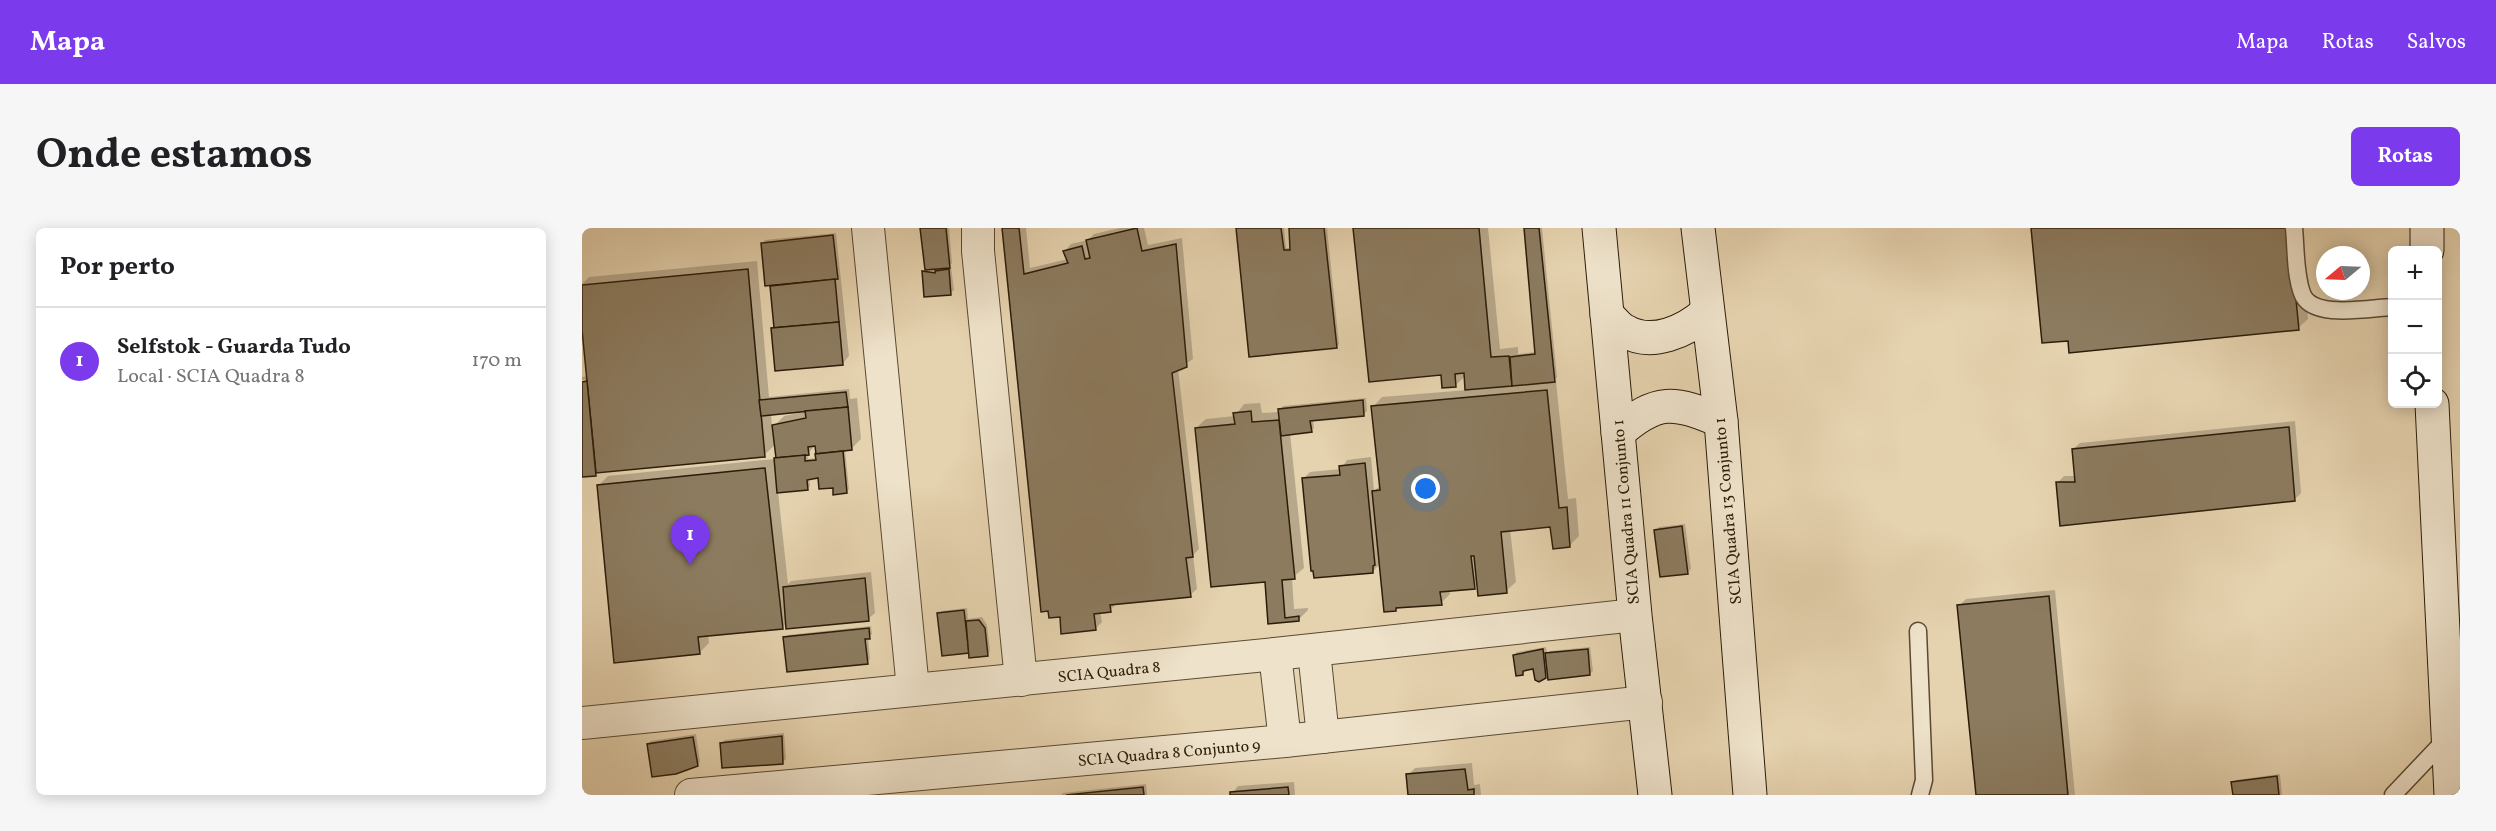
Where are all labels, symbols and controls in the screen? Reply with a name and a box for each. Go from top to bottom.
text: Mapa [30,23,105,62]
text: Mapa [2236,28,2289,57]
text: Rotas [2322,28,2374,57]
text: Salvos [2407,28,2466,57]
text: Onde estamos [36,127,312,186]
button: Rotas [2351,127,2460,186]
north arrow [2316,246,2370,300]
map controls [2388,246,2442,408]
button: + [2388,246,2442,300]
text: Por perto [60,249,175,285]
button: − [2388,300,2442,354]
text: Selfstok - Guarda Tudo [117,332,351,363]
text: 1 [75,347,84,375]
text: 170 m [472,347,522,375]
button: locate [2388,354,2442,408]
text: Local · SCIA Quadra 8 [117,363,305,391]
street label: SCIA Quadra 13 Conjunto 1 [1710,416,1748,605]
street label: SCIA Quadra 11 Conjunto 1 [1608,418,1646,605]
your location [1411,474,1440,503]
pin: 1 [670,516,710,565]
street label: SCIA Quadra 8 [1057,657,1162,689]
street label: SCIA Quadra 8 Conjunto 9 [1077,735,1261,773]

